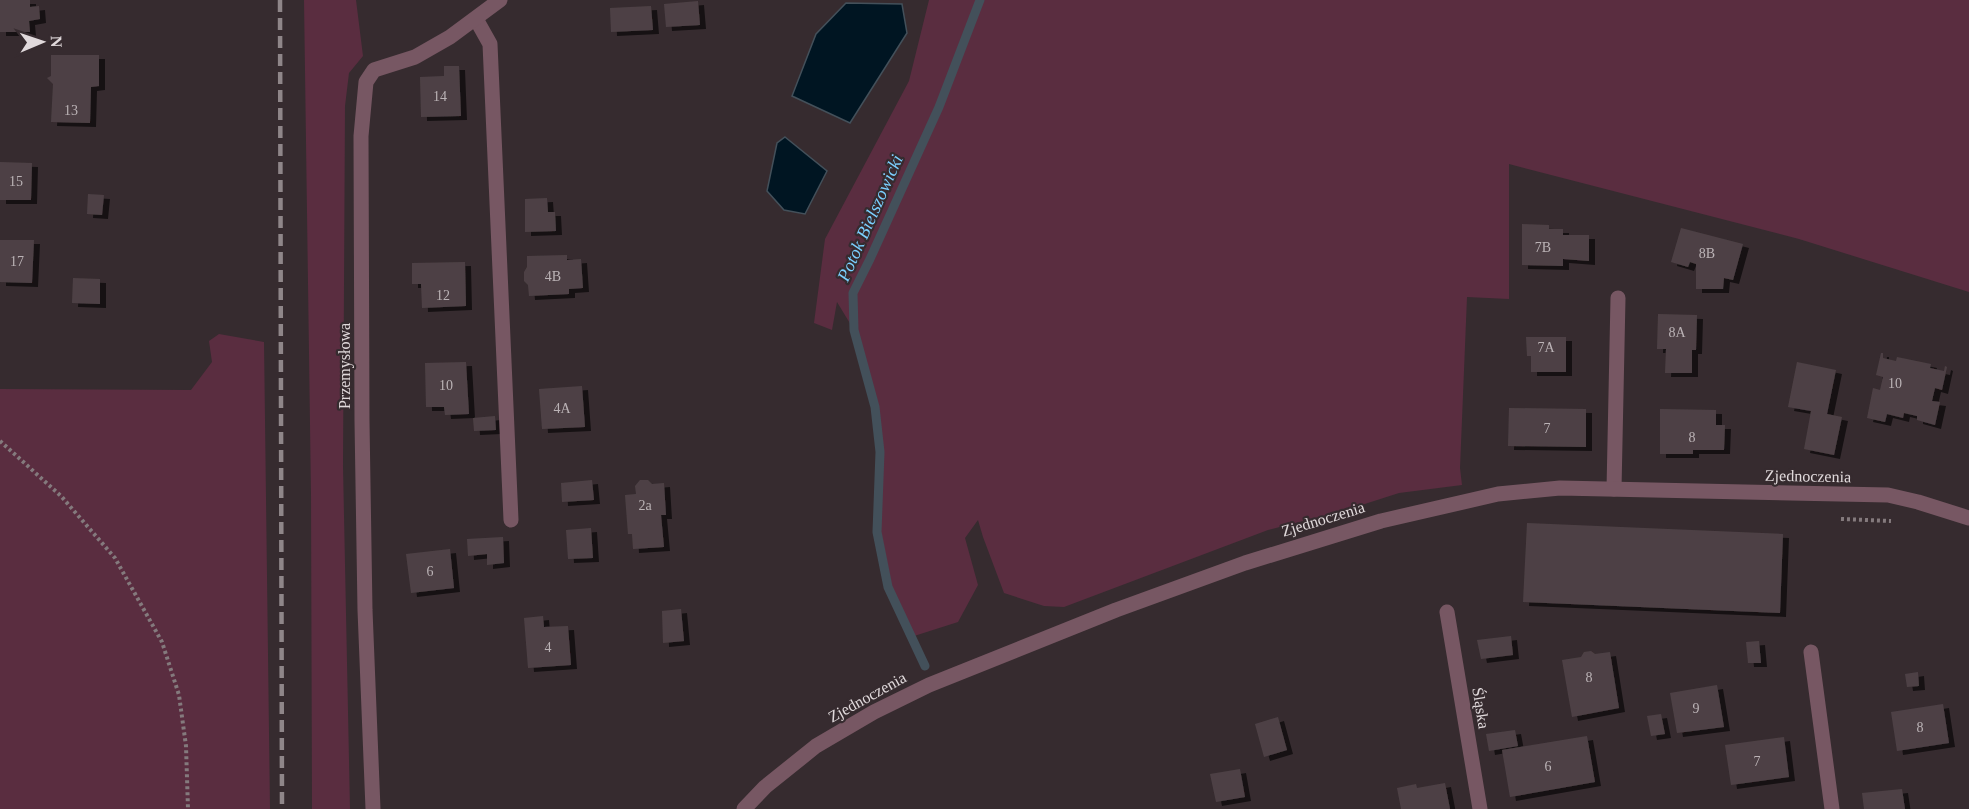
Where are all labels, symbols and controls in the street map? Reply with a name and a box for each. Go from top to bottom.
north arrow [12,12,72,72]
text: N [48,35,65,48]
house number: 14 [433,89,447,104]
house number: 13 [64,103,78,118]
water label: Potok Bielszowicki [833,152,907,285]
house number: 15 [9,174,23,189]
house number: 7B [1535,240,1551,255]
house number: 8B [1699,246,1715,261]
house number: 17 [10,254,24,269]
house number: 4B [545,269,561,284]
house number: 12 [436,288,450,303]
street label: Przemysłowa [336,323,354,409]
house number: 8A [1668,325,1686,340]
house number: 7A [1537,340,1555,355]
house number: 10 [1888,376,1902,391]
house number: 10 [439,378,453,393]
house number: 4A [553,401,571,416]
house number: 7 [1544,421,1551,436]
house number: 8 [1689,430,1696,445]
street label: Zjednoczenia [1765,467,1851,486]
house number: 2a [638,498,652,513]
street label: Zjednoczenia [1279,498,1367,541]
house number: 6 [427,564,434,579]
house number: 4 [545,640,552,655]
street label: Zjednoczenia [825,669,909,726]
house number: 8 [1586,670,1593,685]
street label: Śląska [1468,686,1494,730]
house number: 9 [1693,701,1700,716]
house number: 8 [1917,720,1924,735]
house number: 7 [1754,754,1761,769]
house number: 6 [1545,759,1552,774]

